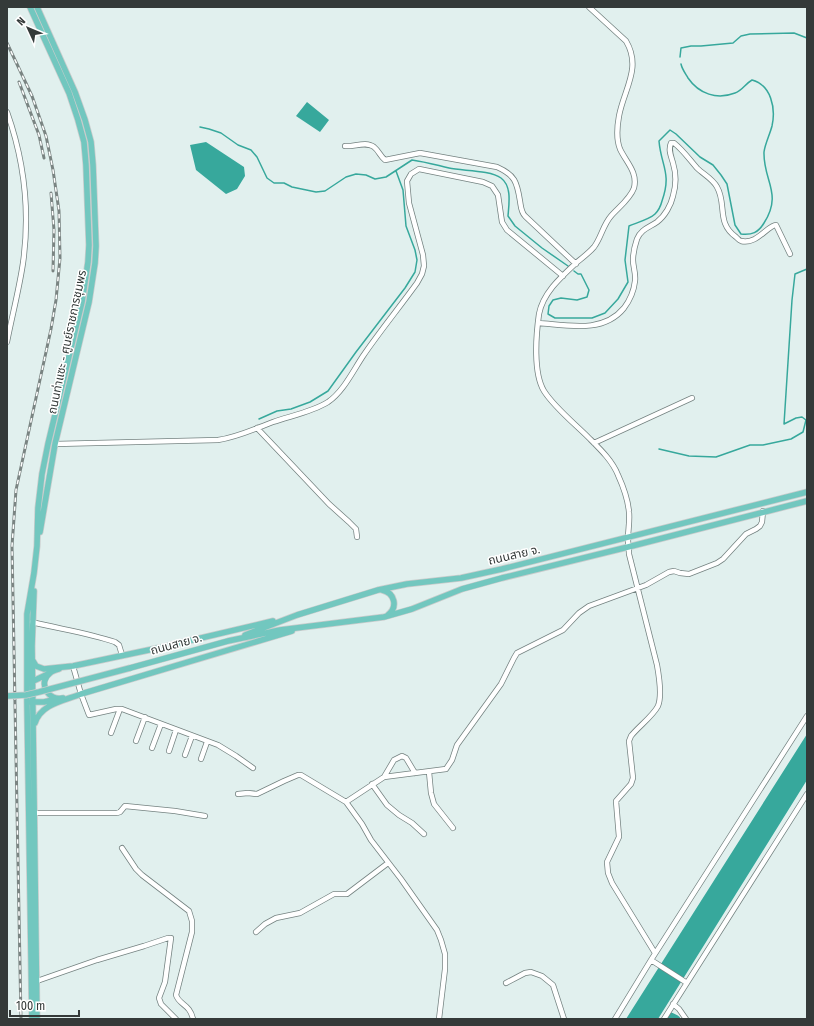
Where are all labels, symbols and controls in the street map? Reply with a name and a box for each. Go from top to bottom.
north arrow [8,8,48,48]
text: N [14,15,28,28]
street label: ถนนท่าแซะ - ศูนย์ราชการชุมพร [45,269,89,415]
street label: ถนนสาย จ. [487,542,542,568]
street label: ถนนสาย จ. [149,630,204,658]
scale bar [10,992,79,1018]
text: 100 m [16,999,45,1013]

